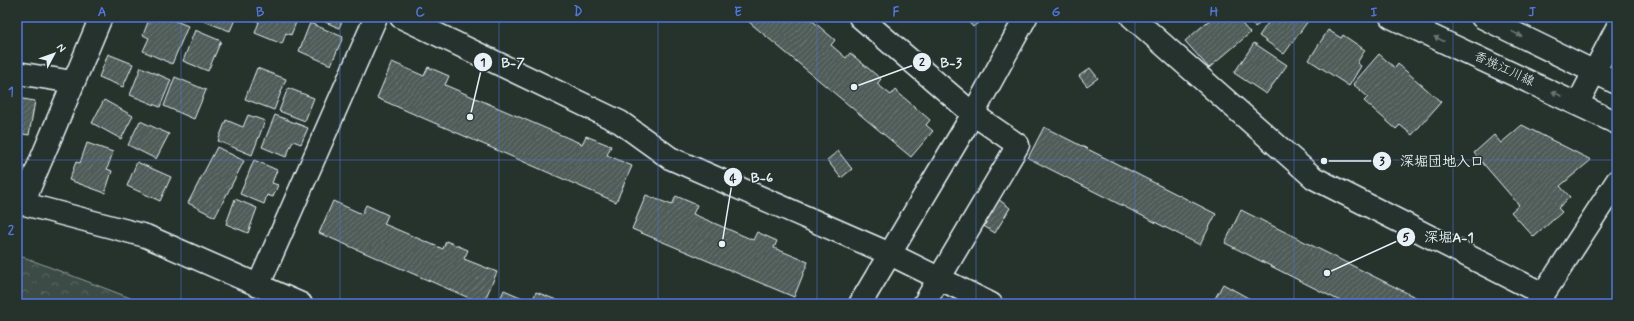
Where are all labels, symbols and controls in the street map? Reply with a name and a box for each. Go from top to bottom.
text: A [98,4,106,21]
text: B [256,4,265,21]
text: C [415,4,425,21]
text: D [574,4,583,21]
text: E [734,4,742,21]
text: F [893,4,900,21]
text: G [1052,4,1061,21]
text: H [1210,4,1219,21]
text: I [1371,4,1378,21]
text: J [1528,4,1536,21]
one-way arrow [1511,31,1523,37]
north arrow [34,34,74,74]
one-way arrow [1433,36,1444,42]
text: N [53,41,68,55]
street label: 香焼江川線 [1471,48,1538,91]
callout: B-7 [473,49,533,75]
callout: B-3 [912,49,969,75]
text: B-7 [501,54,525,72]
text: B-3 [940,54,962,72]
text: 1 [480,55,486,71]
text: 2 [919,55,925,71]
text: 1 [8,84,14,101]
one-way arrow [1550,90,1562,96]
callout: 深堀団地入口 [1372,148,1492,174]
text: 深堀団地入口 [1400,153,1484,171]
text: 3 [1379,154,1385,170]
callout: B-6 [723,164,781,190]
text: B-6 [751,169,773,187]
text: 4 [730,171,737,187]
text: 2 [8,222,15,239]
callout: 深堀A-1 [1396,224,1482,250]
text: 深堀A-1 [1424,229,1474,247]
text: 5 [1402,230,1410,246]

